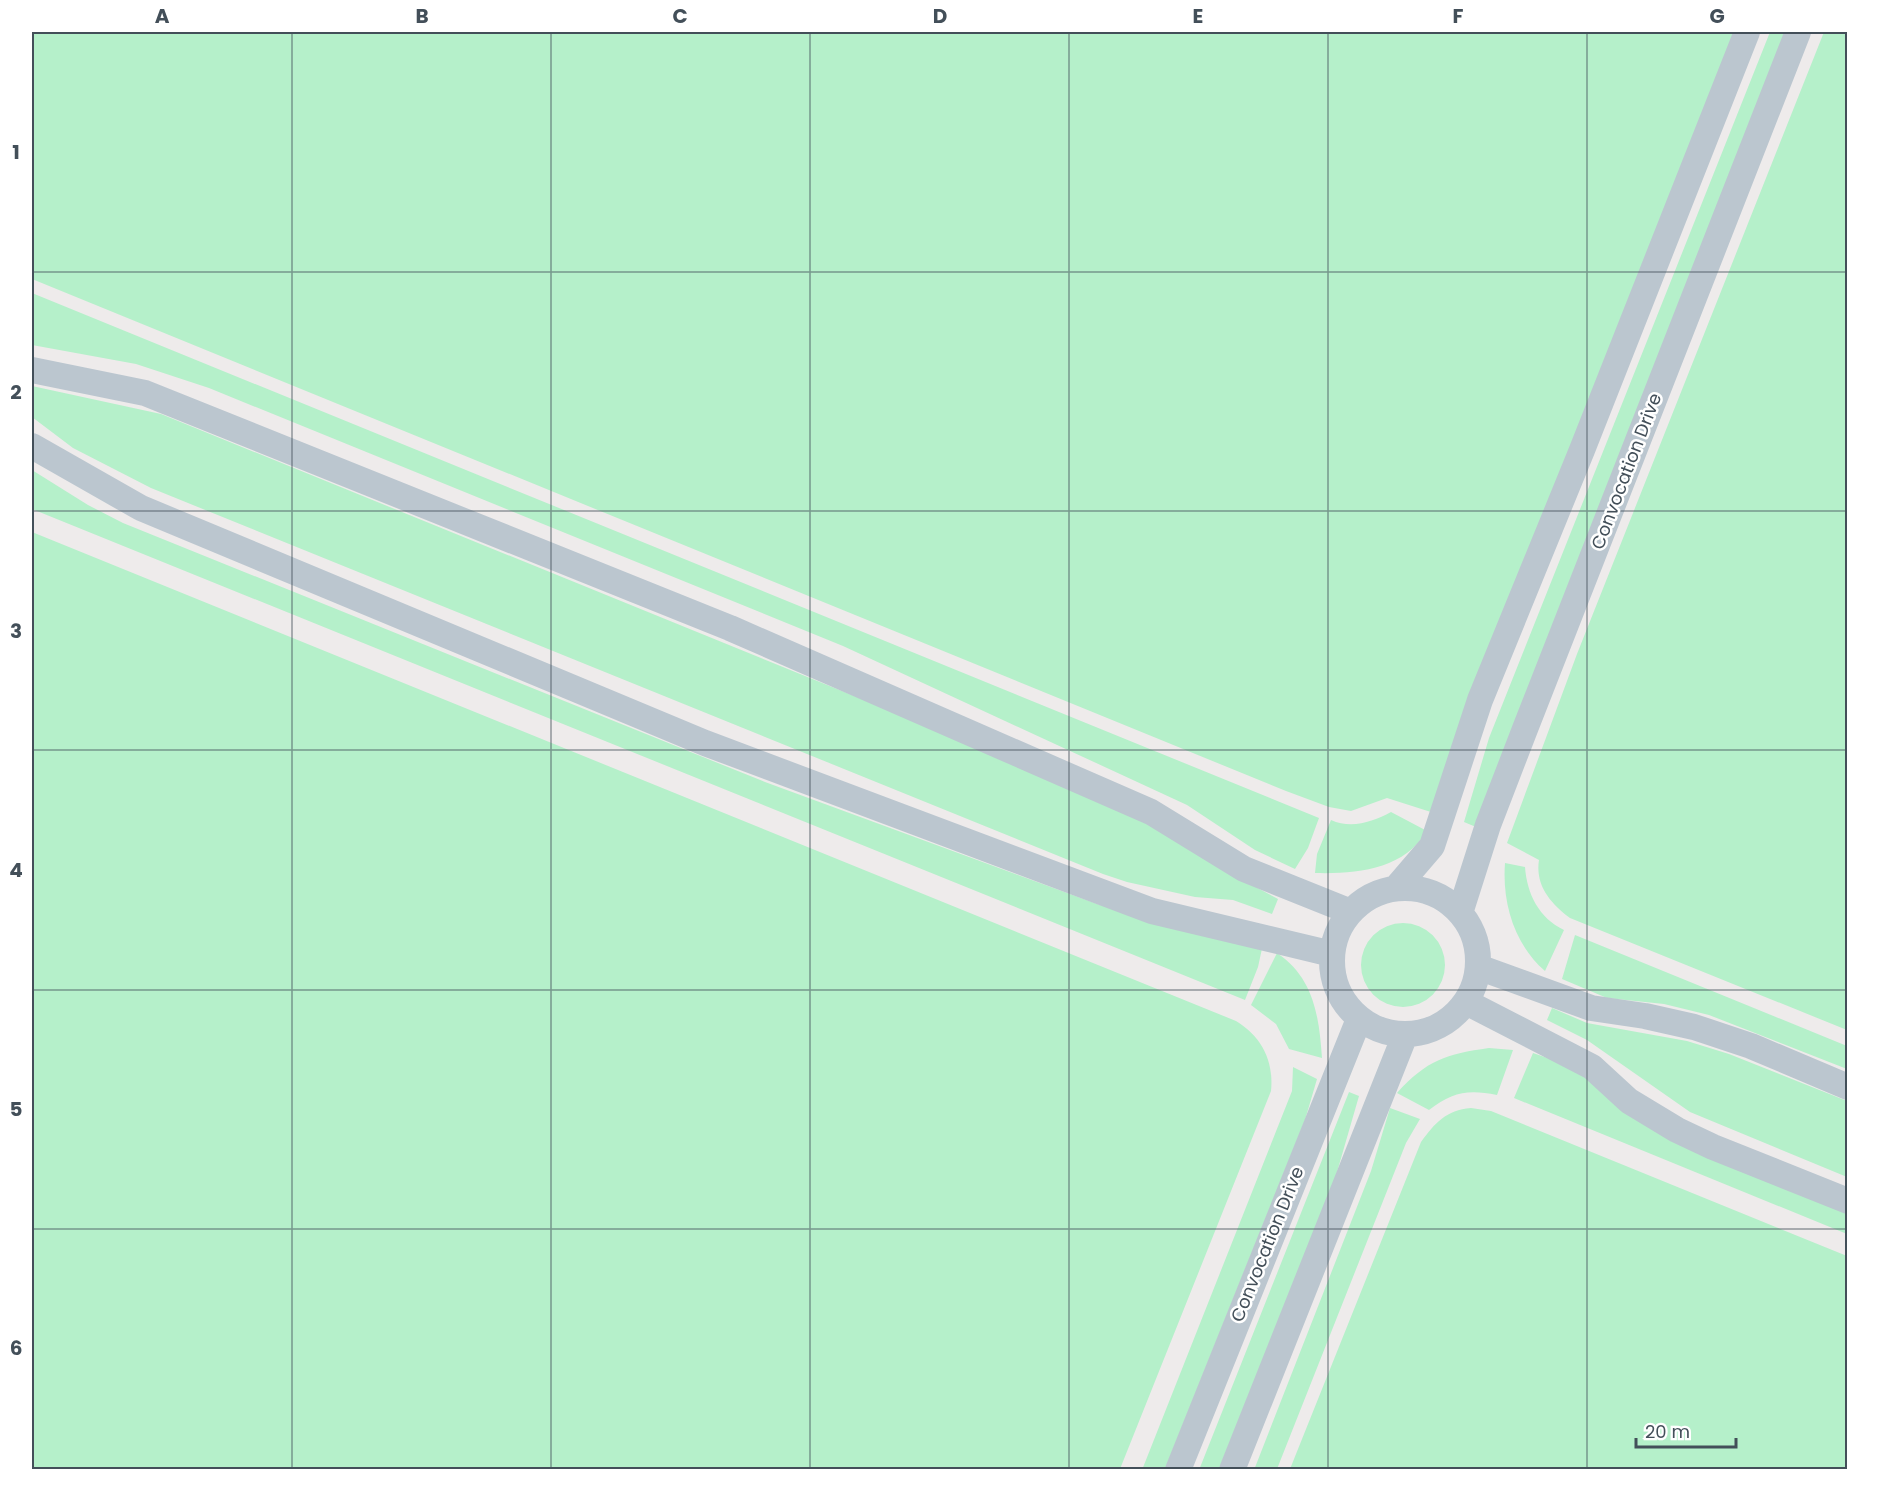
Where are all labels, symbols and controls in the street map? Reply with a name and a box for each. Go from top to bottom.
text: A [155,2,170,30]
text: B [415,2,429,30]
text: C [672,2,688,30]
text: D [933,2,947,30]
text: E [1193,2,1203,30]
text: F [1453,2,1464,30]
text: G [1709,2,1725,30]
text: 1 [12,138,20,166]
text: 2 [10,378,22,406]
street label: Convocation Drive [1585,389,1667,553]
text: 3 [10,617,22,645]
text: 4 [9,856,23,884]
text: 5 [10,1095,23,1123]
street label: Convocation Drive [1224,1163,1310,1325]
text: 6 [10,1334,22,1362]
scale bar [1636,1411,1736,1449]
text: 20 m [1645,1419,1690,1444]

